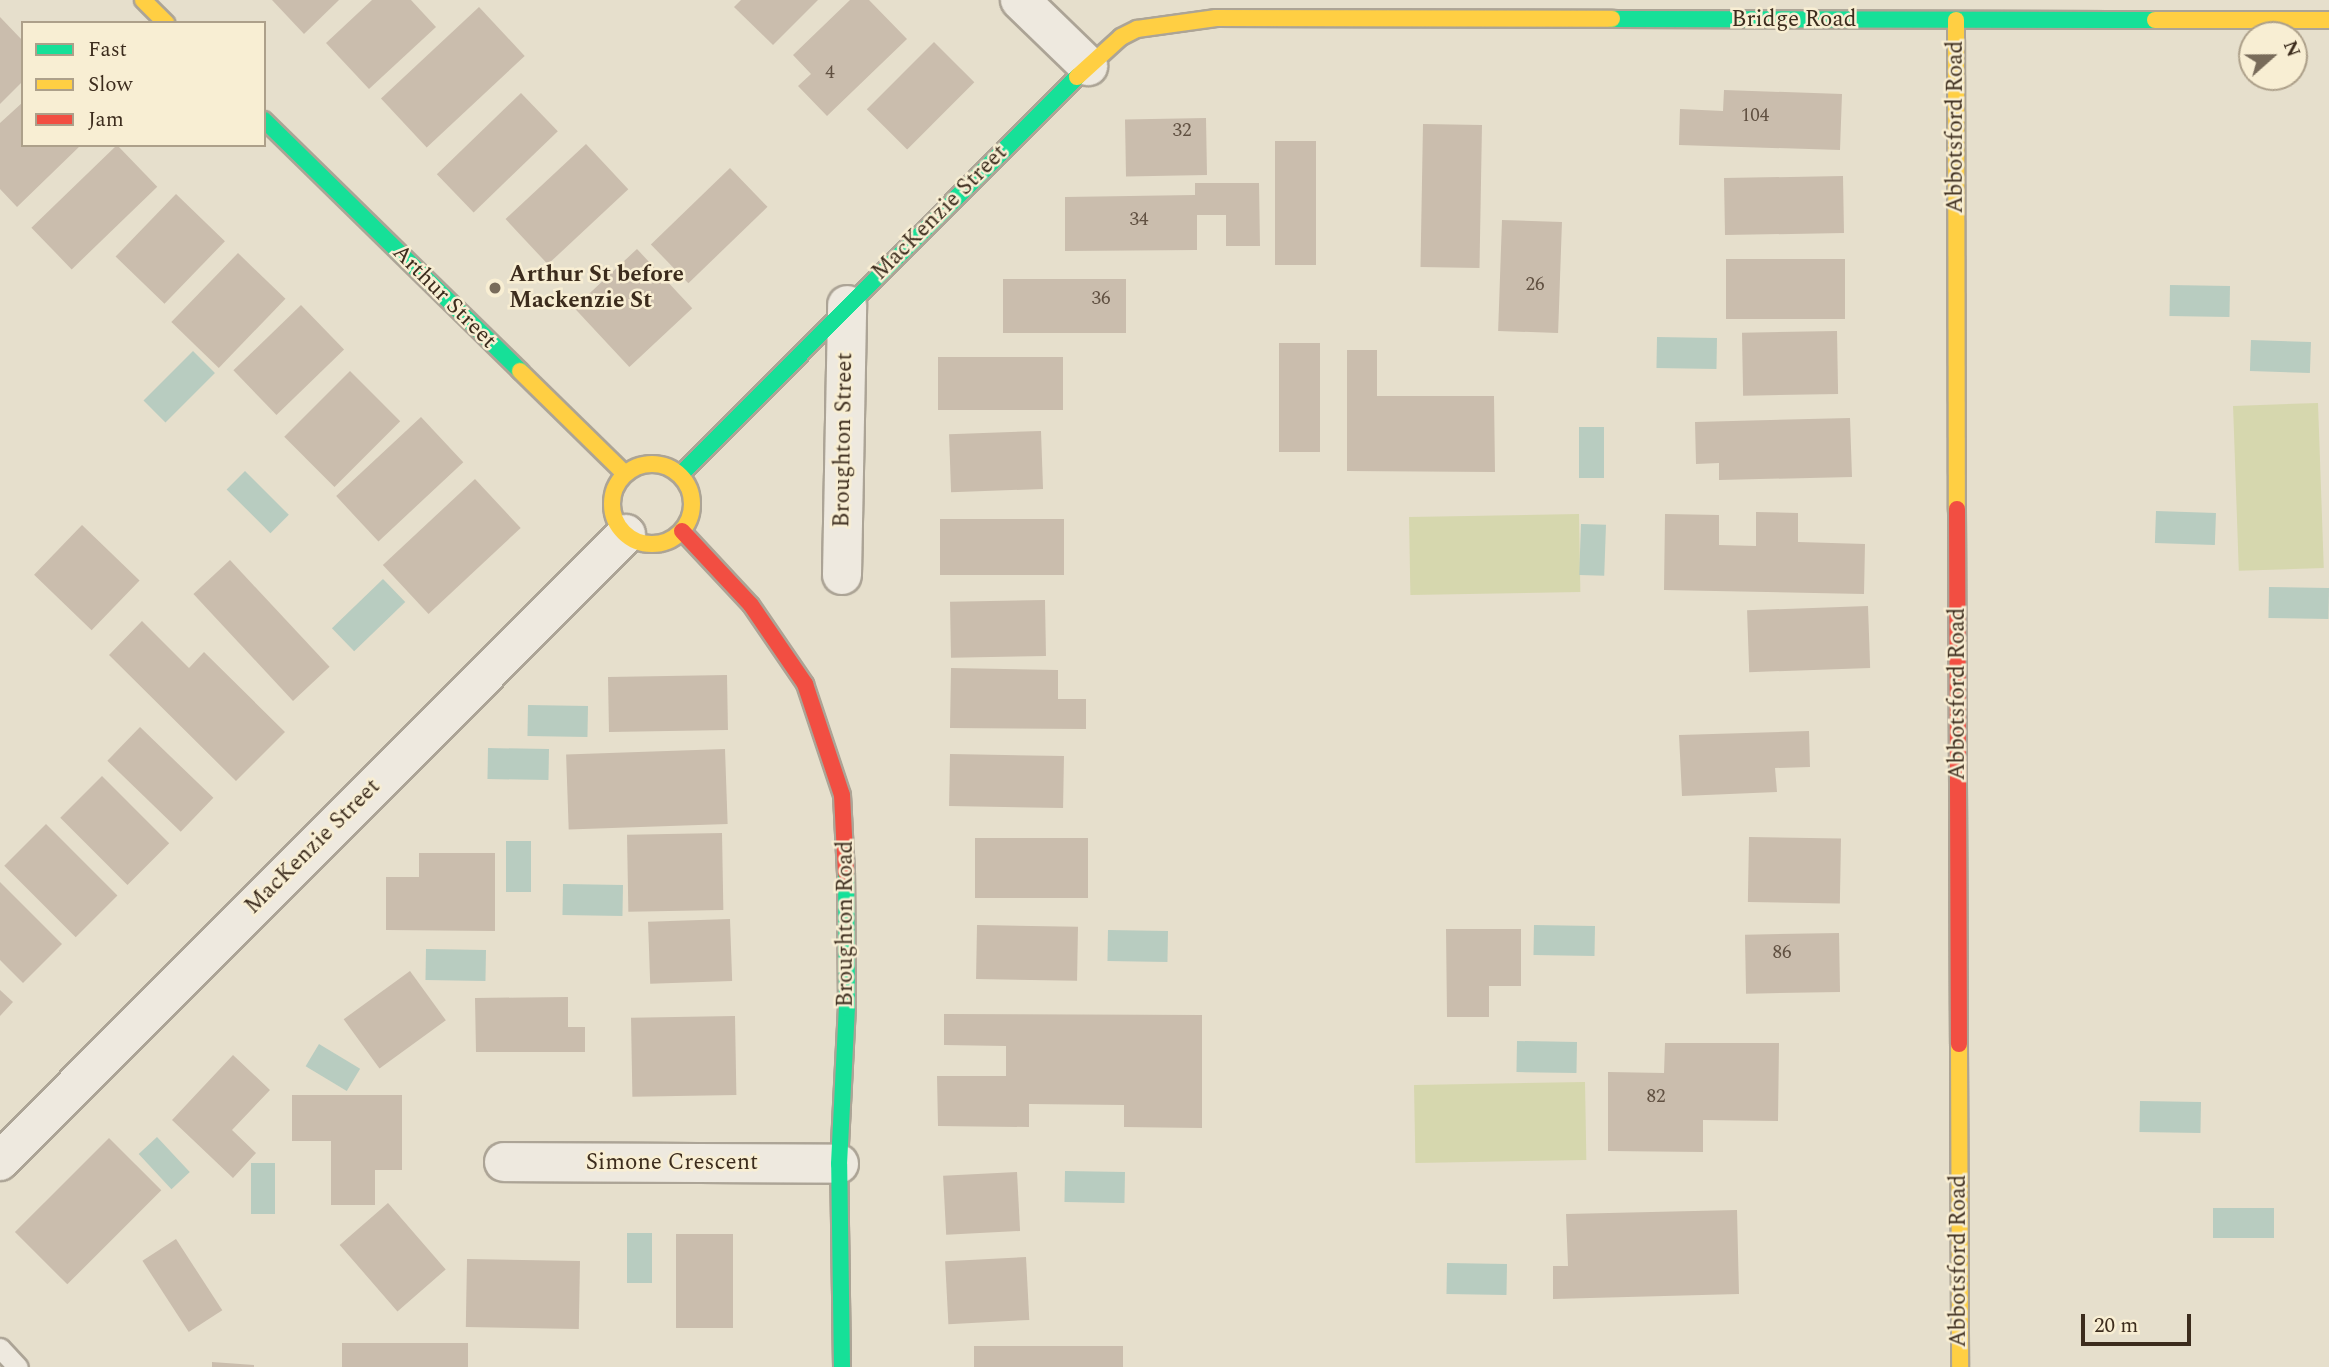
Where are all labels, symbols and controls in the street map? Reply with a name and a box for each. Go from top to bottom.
street label: Bridge Road [1731,6,1857,34]
legend [21,21,266,147]
north arrow [2238,21,2308,91]
text: Fast [88,34,127,66]
text: N [2275,37,2308,61]
street label: Abbotsford Road [1942,41,1970,213]
house number: 4 [825,62,835,84]
text: Slow [88,69,132,101]
text: Jam [88,104,124,136]
house number: 104 [1741,105,1769,127]
house number: 32 [1173,120,1191,142]
street label: MacKenzie Street [866,139,1014,287]
house number: 34 [1130,209,1148,231]
street label: Arthur Street [386,239,502,355]
place label: Arthur St before Mackenzie St [509,261,684,315]
house number: 26 [1526,274,1544,296]
marker: Arthur St before Mackenzie St [487,280,503,296]
house number: 36 [1092,288,1110,310]
street label: Broughton Street [829,352,859,528]
street label: Abbotsford Road [1944,608,1972,780]
street label: MacKenzie Street [239,773,387,921]
street label: Broughton Road [832,841,860,1007]
house number: 86 [1773,942,1791,964]
house number: 82 [1647,1086,1665,1108]
street label: Simone Crescent [586,1149,758,1177]
street label: Abbotsford Road [1945,1175,1973,1347]
scale bar [2084,1300,2194,1344]
text: 20 m [2094,1310,2138,1342]

